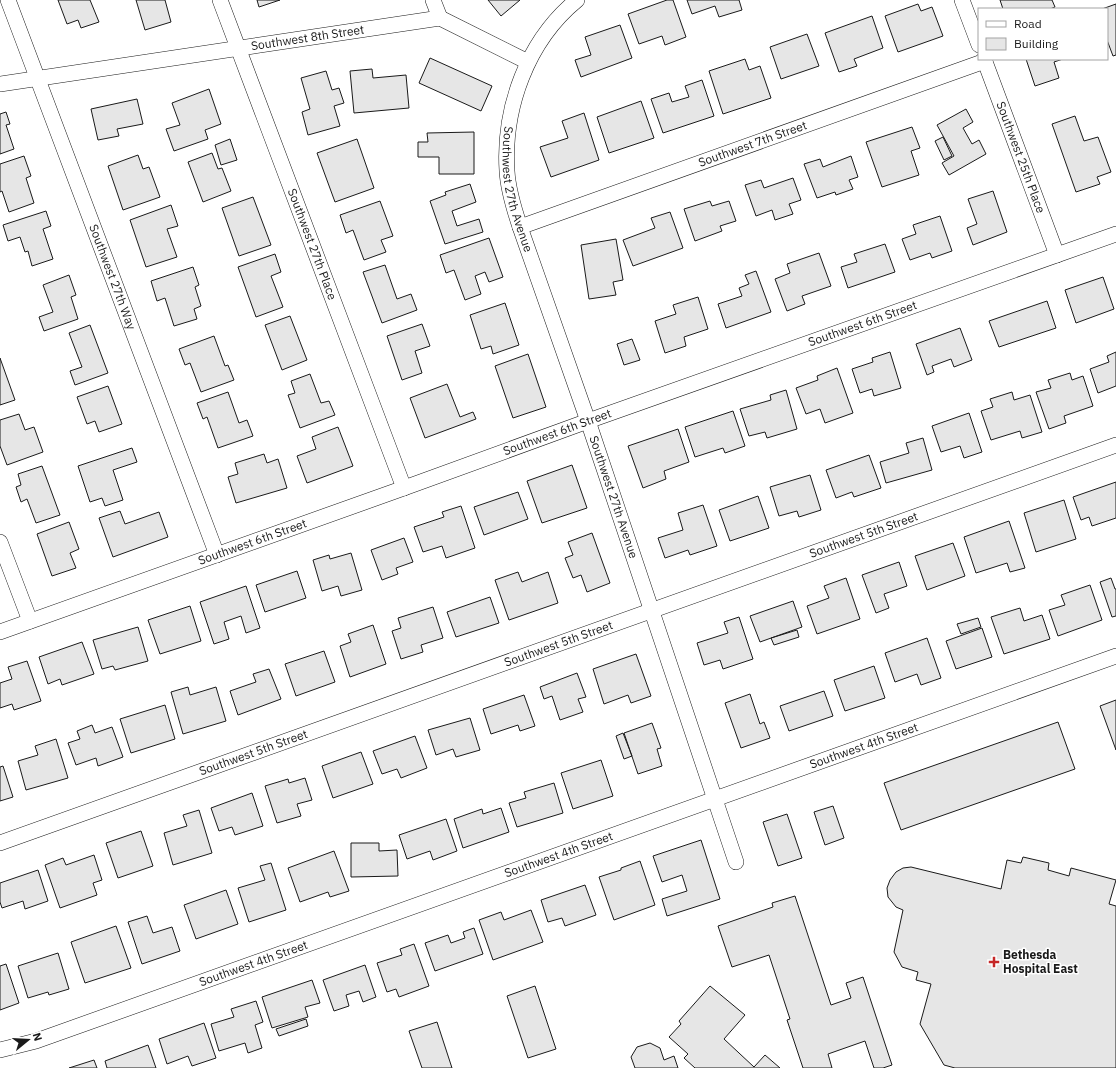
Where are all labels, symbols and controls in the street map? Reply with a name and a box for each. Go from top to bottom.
legend [978,8,1108,60]
text: Road [1014,16,1042,31]
street label: Southwest 8th Street [250,21,365,53]
text: Building [1014,36,1059,51]
street label: Southwest 25th Place [994,99,1049,215]
street label: Southwest 7th Street [696,117,809,170]
street label: Southwest 27th Avenue [500,125,536,254]
street label: Southwest 27th Place [285,186,341,302]
street label: Southwest 27th Way [86,222,139,332]
street label: Southwest 6th Street [806,297,919,349]
street label: Southwest 6th Street [501,405,613,458]
street label: Southwest 27th Avenue [586,434,642,561]
street label: Southwest 5th Street [807,508,920,561]
street label: Southwest 6th Street [196,515,309,568]
street label: Southwest 5th Street [502,617,615,670]
street label: Southwest 4th Street [807,719,920,772]
street label: Southwest 5th Street [197,726,309,778]
street label: Southwest 4th Street [502,828,615,880]
street label: Southwest 4th Street [197,937,310,989]
place label: Bethesda Hospital East [1003,947,1078,976]
marker: Bethesda Hospital East [988,956,1000,968]
north arrow [8,1020,48,1060]
text: N [30,1031,45,1043]

